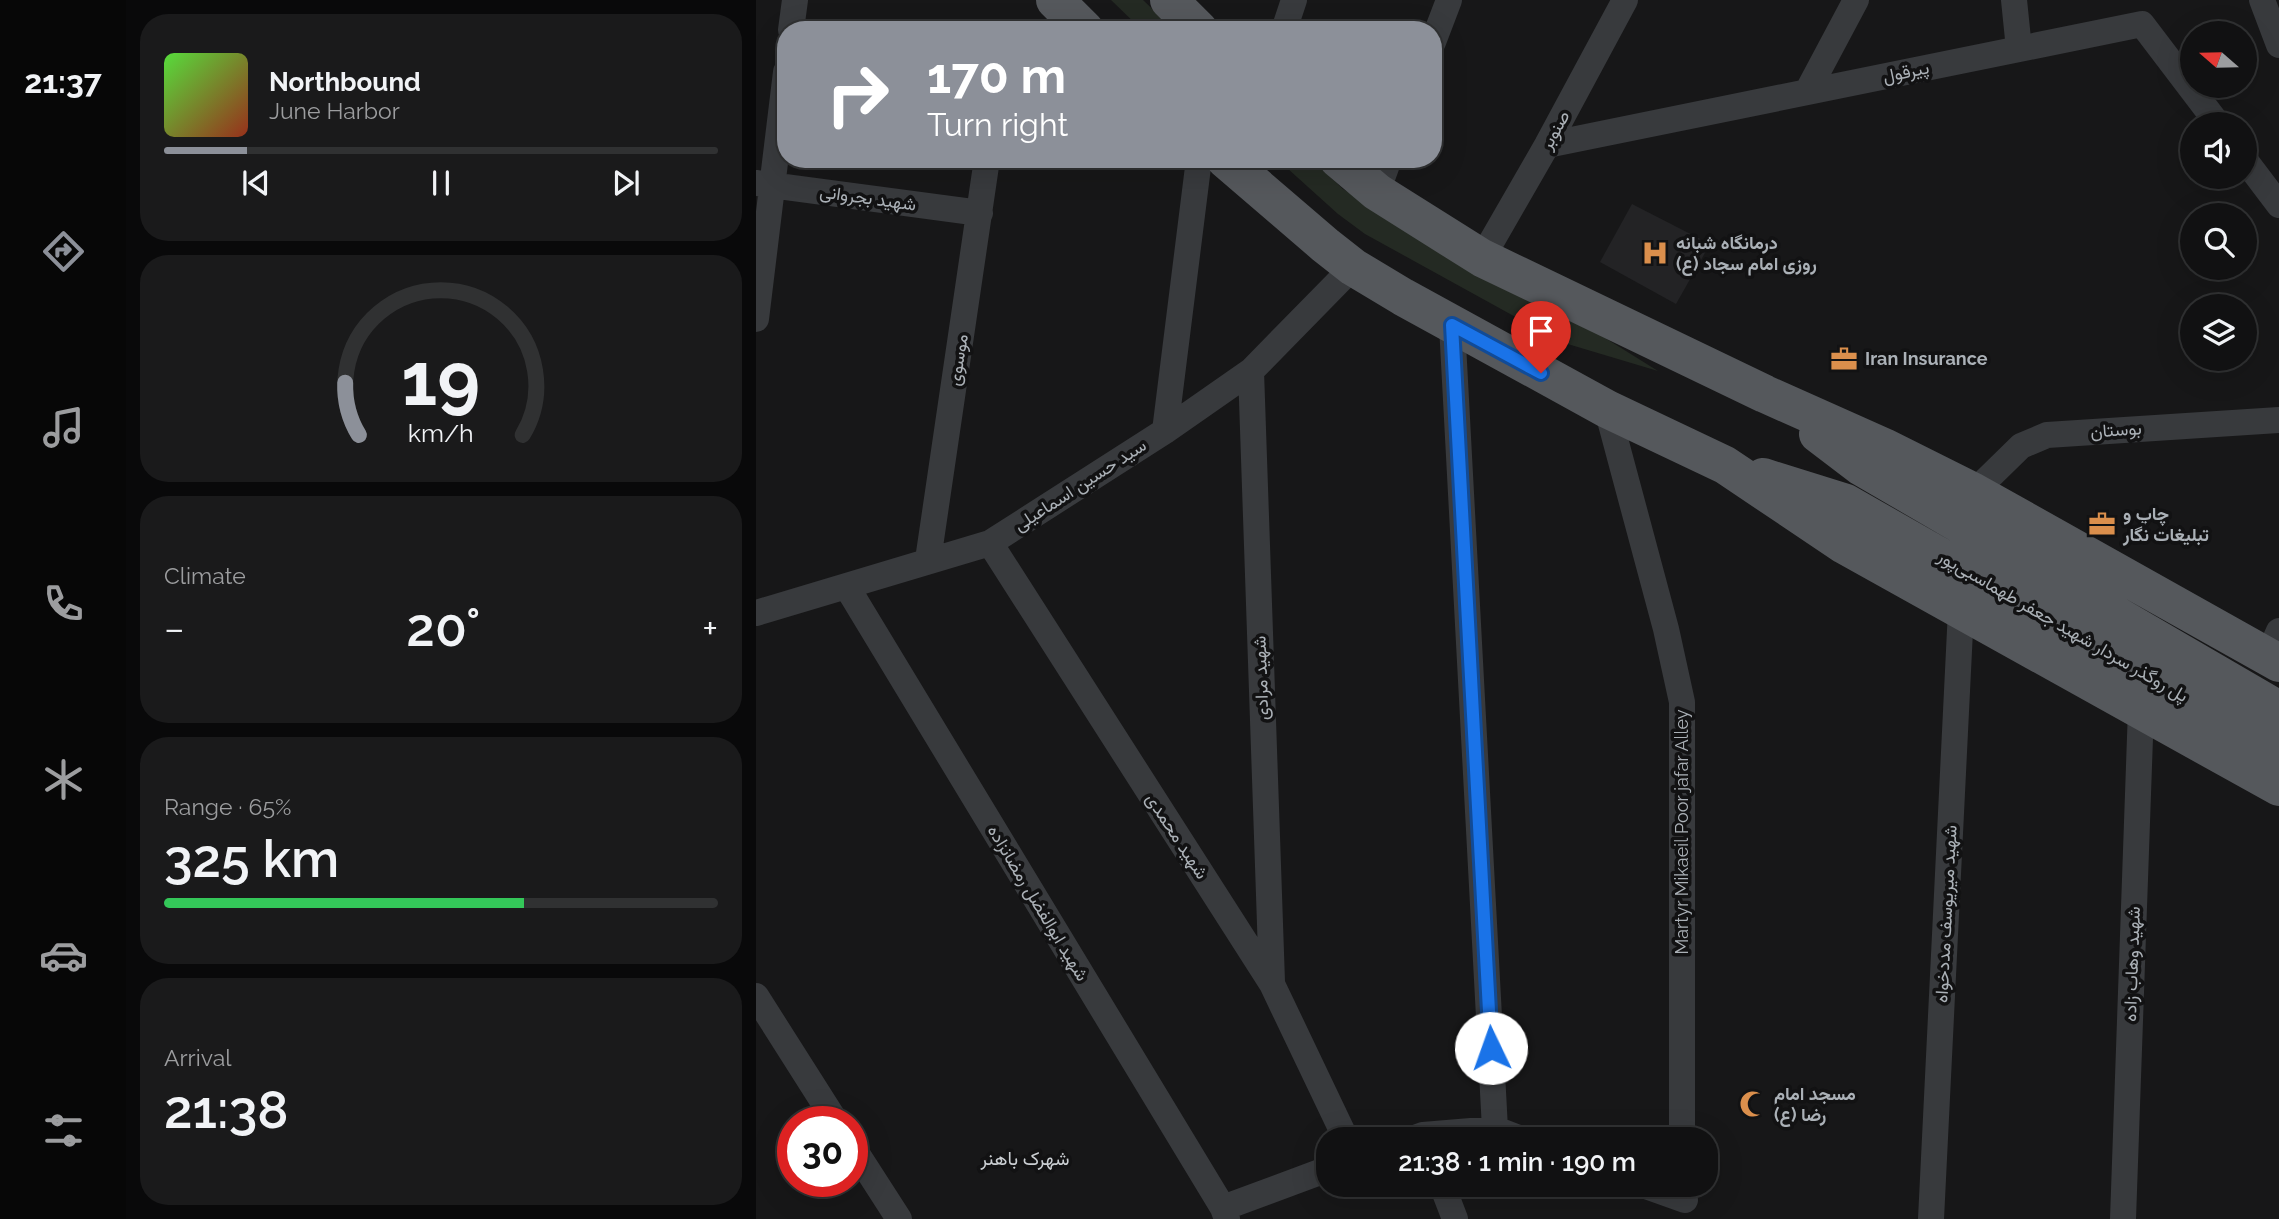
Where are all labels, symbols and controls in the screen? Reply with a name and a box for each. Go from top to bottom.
north arrow [2180,21,2258,98]
map controls [2180,21,2257,371]
text: 170 m [927,47,1066,104]
icon: right [812,49,903,140]
street label: پیرقول [1881,56,1931,89]
text: 21:37 [24,63,102,100]
text: Northbound [269,67,421,97]
text: June Harbor [269,97,400,124]
text: Turn right [927,106,1068,143]
street label: صنوبر [1535,107,1575,154]
button: sound [2180,112,2257,189]
icon: previous [237,164,275,202]
icon: pause [422,164,460,202]
icon: next [607,164,645,202]
street label: شهید بجروانی [818,180,918,216]
button: search [2180,203,2257,280]
icon: directions [39,227,88,276]
place label: درمانگاه شبانه روزی امام سجاد (ع) [1676,232,1817,276]
hospital icon: درمانگاه شبانه روزی امام سجاد (ع) [1640,238,1670,268]
button: layers [2180,294,2257,371]
pin [1511,301,1571,373]
icon: arrive [1522,312,1560,350]
street label: موسوی [943,332,973,388]
text: 19 [402,337,480,422]
office icon: Iran Insurance [1829,344,1859,374]
place label: Iran Insurance [1865,348,1988,369]
icon: music [39,403,88,452]
text: km/h [408,417,474,447]
street label: بوستان [2090,417,2142,443]
street label: سید حسین اسماعیلی [1010,434,1150,536]
place label: چاپ و تبلیغات نگار [2122,503,2209,546]
office icon: چاپ و تبلیغات نگار [2087,509,2117,539]
street label: پل روگذر سردار شهید جعفر طهماسبی‌پور [1933,545,2192,708]
text: Climate [164,562,246,589]
icon: phone [39,579,88,628]
text: 20° [406,597,480,658]
text: − [164,606,184,651]
text: + [702,606,718,651]
street label: شهید مرادی [1249,635,1273,721]
street label: Martyr Mikaeil Poor jafar Alley [1671,709,1692,954]
icon: climate [39,755,88,804]
street label: شهید محمدی [1141,789,1213,883]
text: Range · 65% [164,793,291,820]
street label: شهید ابوالفضل رمضانزاده [983,821,1093,985]
street label: شهید میریوسف مددخواه [1930,825,1962,1003]
text: 325 km [164,828,339,889]
street label: شهید وهاب زاده [2119,906,2145,1022]
icon: car [39,931,88,980]
position arrow [1454,1011,1528,1085]
text: Arrival [164,1044,231,1071]
text: 21:38 [164,1079,288,1140]
place label: مسجد امام رضا (ع) [1774,1083,1856,1127]
mosque icon: مسجد امام رضا (ع) [1738,1089,1768,1119]
icon: filters [39,1106,88,1155]
speed limit sign: 30 [777,1106,868,1197]
district label: شهرک باهنر [979,1147,1070,1170]
text: 21:38 · 1 min · 190 m [1398,1147,1636,1177]

